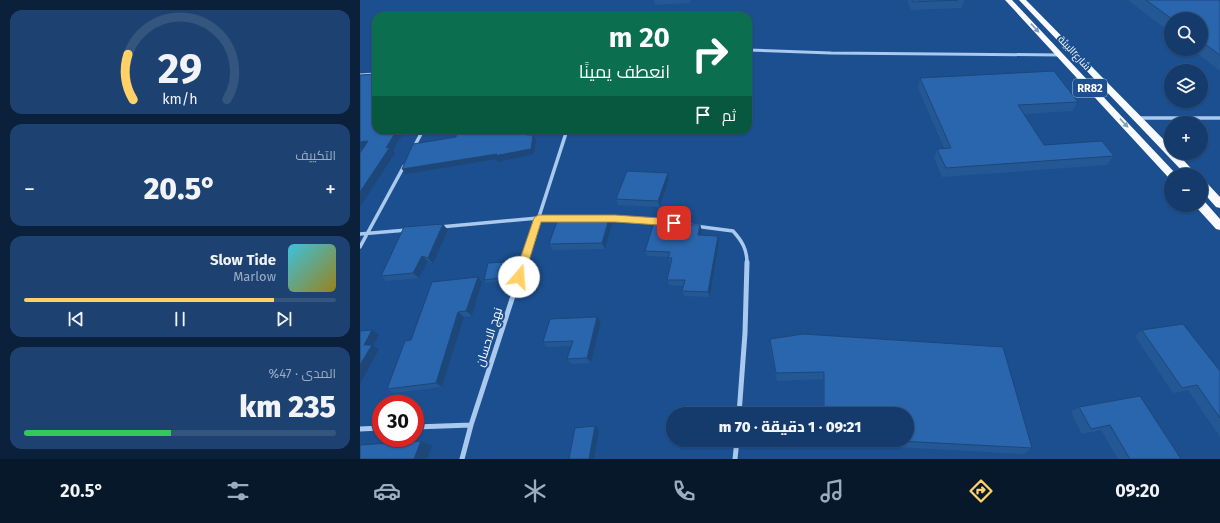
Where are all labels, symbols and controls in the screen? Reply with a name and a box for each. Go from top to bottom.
map controls [1164,12,1208,212]
button: search [1164,12,1208,56]
text: 20 m [609,21,670,54]
one-way arrow [1030,24,1039,33]
icon: right [684,28,736,80]
street label: شارع البيئة [1055,34,1093,72]
text: 29 [158,44,202,94]
text: انعطف يمينًا [579,61,670,83]
button: layers [1164,64,1208,108]
road number: RR82 [1073,79,1107,97]
text: km/h [162,91,198,108]
icon: arrive [692,104,714,126]
text: ثم [722,107,736,125]
button: + [1164,116,1208,160]
one-way arrow [1119,118,1129,128]
text: التكييف [295,148,336,163]
button: − [1164,168,1208,212]
text: 20.5° [144,171,216,207]
text: − [24,176,35,203]
text: + [325,176,336,203]
pin [657,206,691,240]
icon: arrive [663,212,685,234]
text: Slow Tide [210,251,276,269]
position arrow [498,256,540,298]
text: Marlow [233,269,276,284]
street label: نهج الاحسان [473,306,506,369]
icon: previous [65,308,87,330]
icon: pause [169,308,191,330]
icon: next [273,308,295,330]
text: المدى · 47% [268,366,336,381]
text: 235 km [239,389,336,425]
speed limit sign: 30 [372,395,424,447]
text: 09:21 · 1 دقيقة · 70 m [719,418,861,436]
icon: filters [224,477,252,505]
icon: car [373,477,401,505]
icon: climate [521,477,549,505]
icon: phone [670,477,698,505]
icon: music [818,477,846,505]
icon: directions [967,477,995,505]
text: 20.5° [60,480,104,502]
text: 09:20 [1115,480,1160,502]

